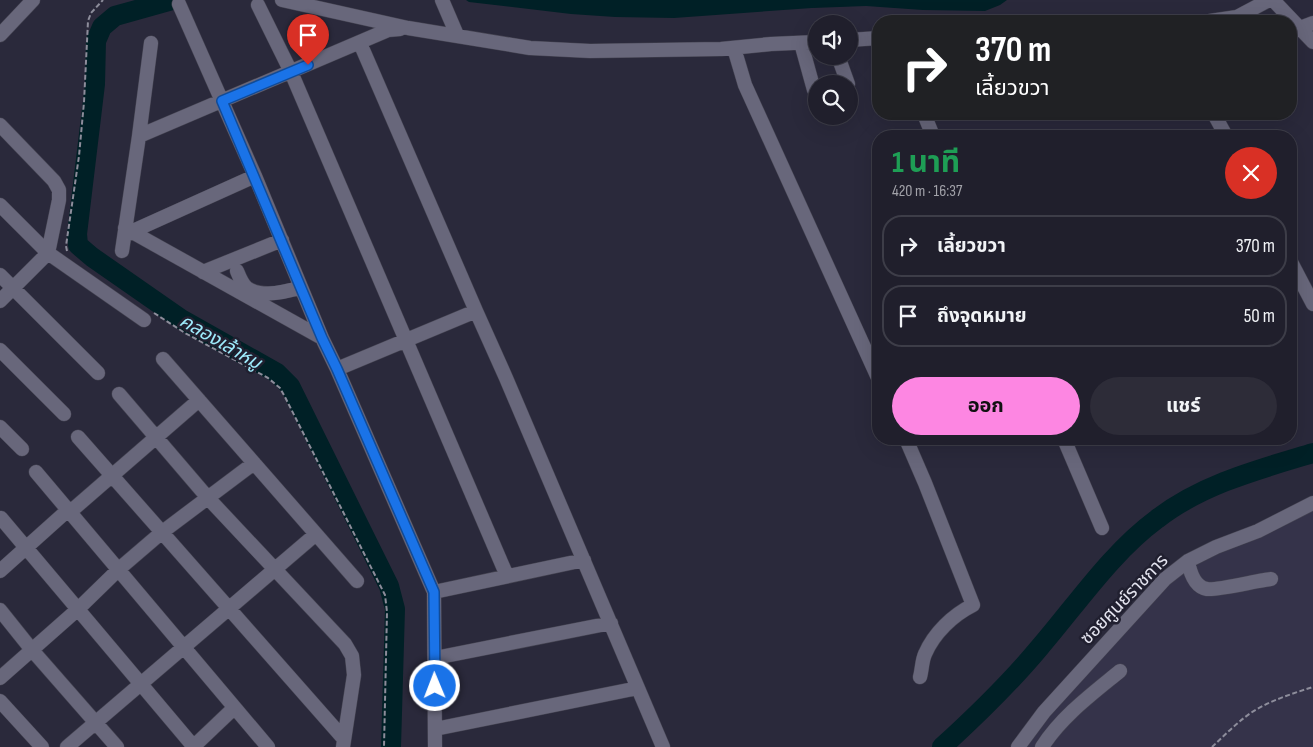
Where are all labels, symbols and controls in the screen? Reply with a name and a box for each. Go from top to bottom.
pin [287,14,329,65]
map controls [808,15,858,125]
button: sound [808,15,858,65]
icon: arrive [294,21,322,49]
text: 370 m [975,29,1051,72]
icon: right [892,35,957,100]
button: search [808,75,858,125]
text: เลี้ยวขวา [975,75,1050,102]
text: 1 นาที [892,145,960,181]
button: close [1225,147,1277,199]
text: 420 m · 16:37 [892,182,962,201]
icon: right [894,232,922,260]
text: เลี้ยวขวา [937,235,1006,258]
text: 370 m [1236,235,1275,258]
icon: arrive [894,302,922,330]
text: ถึงจุดหมาย [937,305,1027,328]
text: 50 m [1244,305,1275,328]
water label: คลองเล้าหมู [175,310,266,376]
button: ออก [892,377,1080,435]
button: แชร์ [1090,377,1277,435]
street label: ซอยศูนย์ราชการ [1076,550,1173,649]
position arrow [408,659,460,711]

